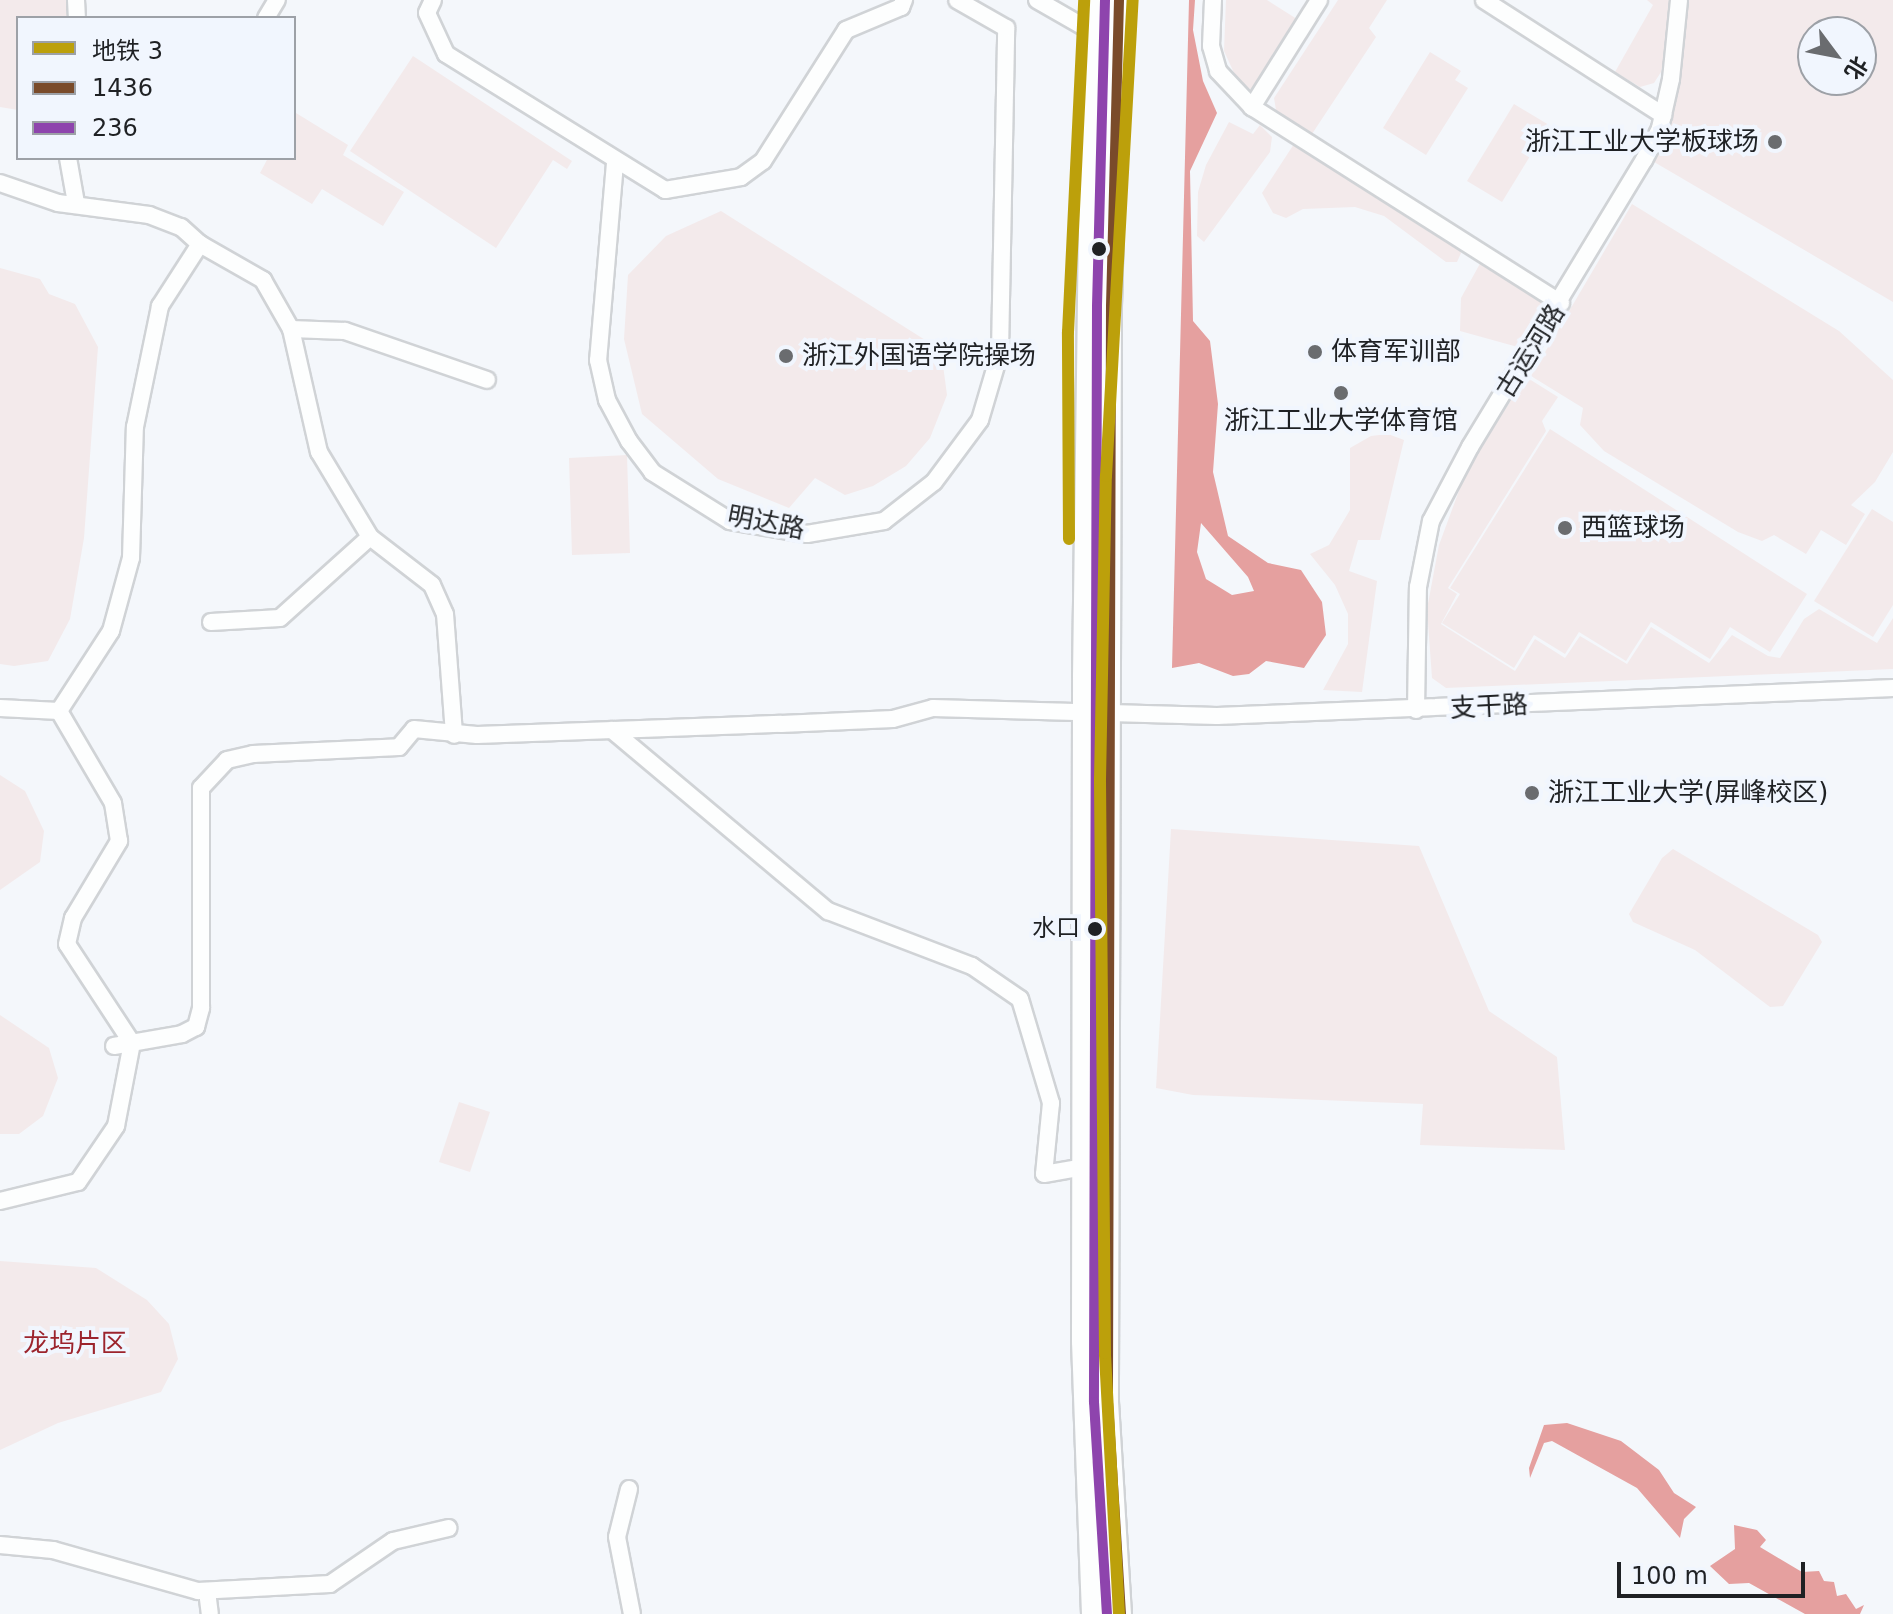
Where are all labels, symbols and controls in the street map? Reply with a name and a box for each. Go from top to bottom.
legend [16,16,296,160]
north arrow [1797,16,1877,96]
text: 地铁 3 [92,37,163,65]
text: 北 [1840,52,1873,84]
text: 1436 [92,74,153,102]
text: 236 [92,114,138,142]
place label: 浙江工业大学板球场 [1525,126,1759,158]
marker: 浙江工业大学板球场 [1766,133,1784,151]
unlabelled marker [1091,241,1107,257]
street label: 古运河路 [1490,299,1572,403]
place label: 体育军训部 [1331,336,1461,368]
place label: 浙江外国语学院操场 [802,340,1036,372]
marker: 体育军训部 [1306,343,1324,361]
marker: 浙江外国语学院操场 [777,347,795,365]
marker: 浙江工业大学体育馆 [1332,384,1350,402]
place label: 浙江工业大学体育馆 [1224,405,1458,437]
street label: 明达路 [725,500,807,546]
place label: 西篮球场 [1581,512,1685,544]
marker: 西篮球场 [1556,519,1574,537]
street label: 支干路 [1449,689,1529,725]
place label: 浙江工业大学(屏峰校区) [1548,777,1828,809]
marker: 浙江工业大学(屏峰校区) [1523,784,1541,802]
place label: 水口 [1032,915,1080,943]
marker: 水口 [1087,921,1103,937]
park label: 龙坞片区 [23,1328,127,1360]
scale bar [1621,1546,1809,1596]
text: 100 m [1631,1562,1708,1590]

